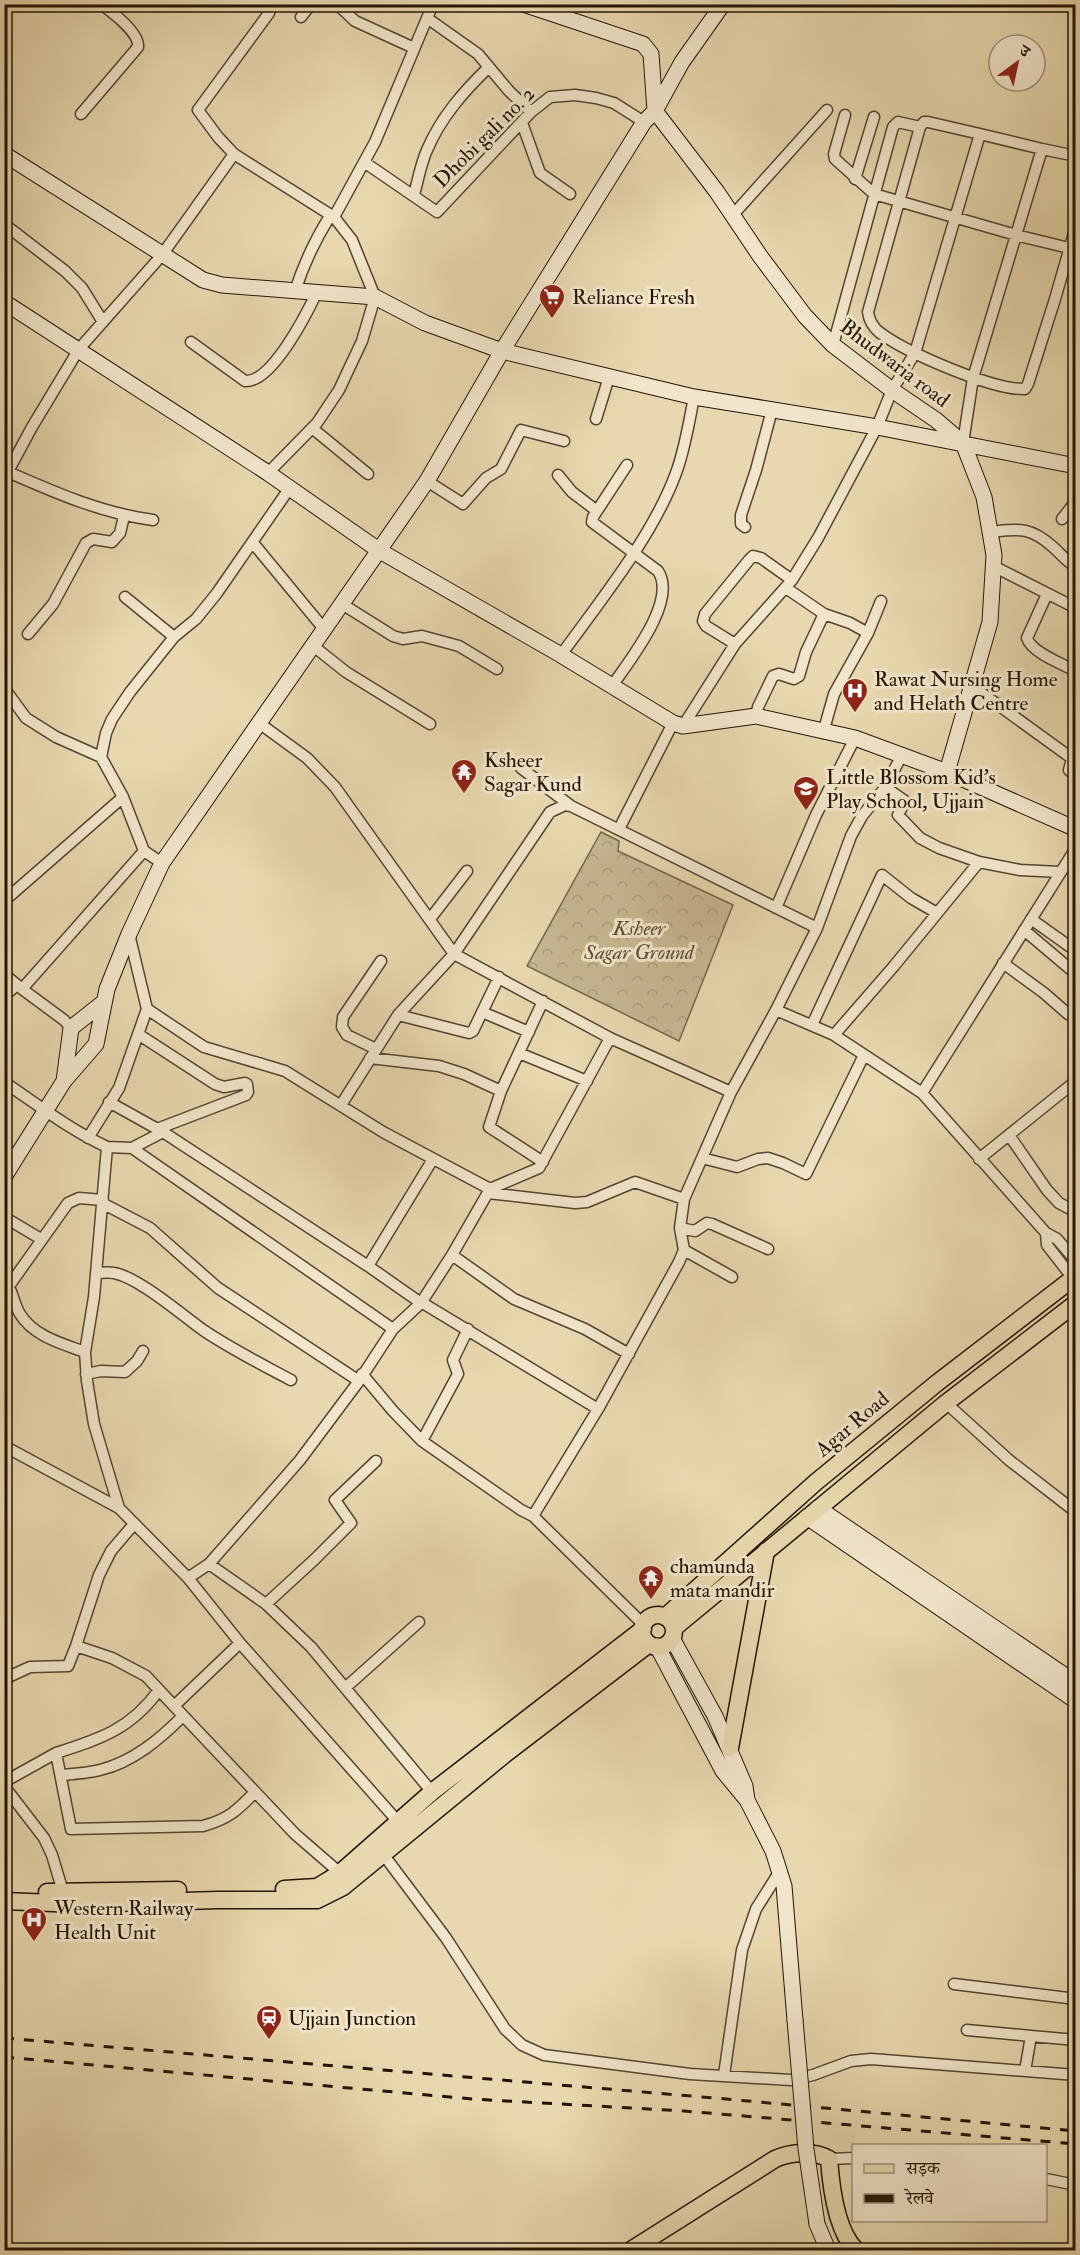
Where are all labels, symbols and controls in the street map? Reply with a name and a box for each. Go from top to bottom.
north arrow [987,33,1047,93]
text: उ [1015,40,1035,63]
street label: Dhobi gali no. 2 [428,81,541,194]
supermarket icon: Reliance Fresh [537,282,567,320]
place label: Reliance Fresh [572,284,695,311]
street label: Bhudwaria road [834,313,955,414]
place label: Rawat Nursing Home and Helath Centre [874,666,1058,717]
hospital icon: Rawat Nursing Home and Helath Centre [840,676,870,714]
place label: Ksheer Sagar Kund [484,747,582,798]
temple icon: Ksheer Sagar Kund [449,757,479,795]
place label: Little Blossom Kid's Play School, Ujjain [826,764,996,815]
school or university icon: Little Blossom Kid's Play School, Ujjain [791,774,821,812]
park label: Ksheer Sagar Ground [583,915,695,966]
street label: Agar Road [809,1385,895,1464]
place label: chamunda mata mandir [670,1553,774,1604]
temple icon: chamunda mata mandir [636,1563,666,1601]
place label: Western Railway Health Unit [53,1895,194,1946]
hospital icon: Western Railway Health Unit [19,1905,49,1943]
station icon: Ujjain Junction [254,2003,284,2041]
place label: Ujjain Junction [288,2005,416,2032]
legend [852,2144,1047,2222]
text: सड़क [905,2157,941,2180]
text: रेलवे [904,2187,935,2210]

